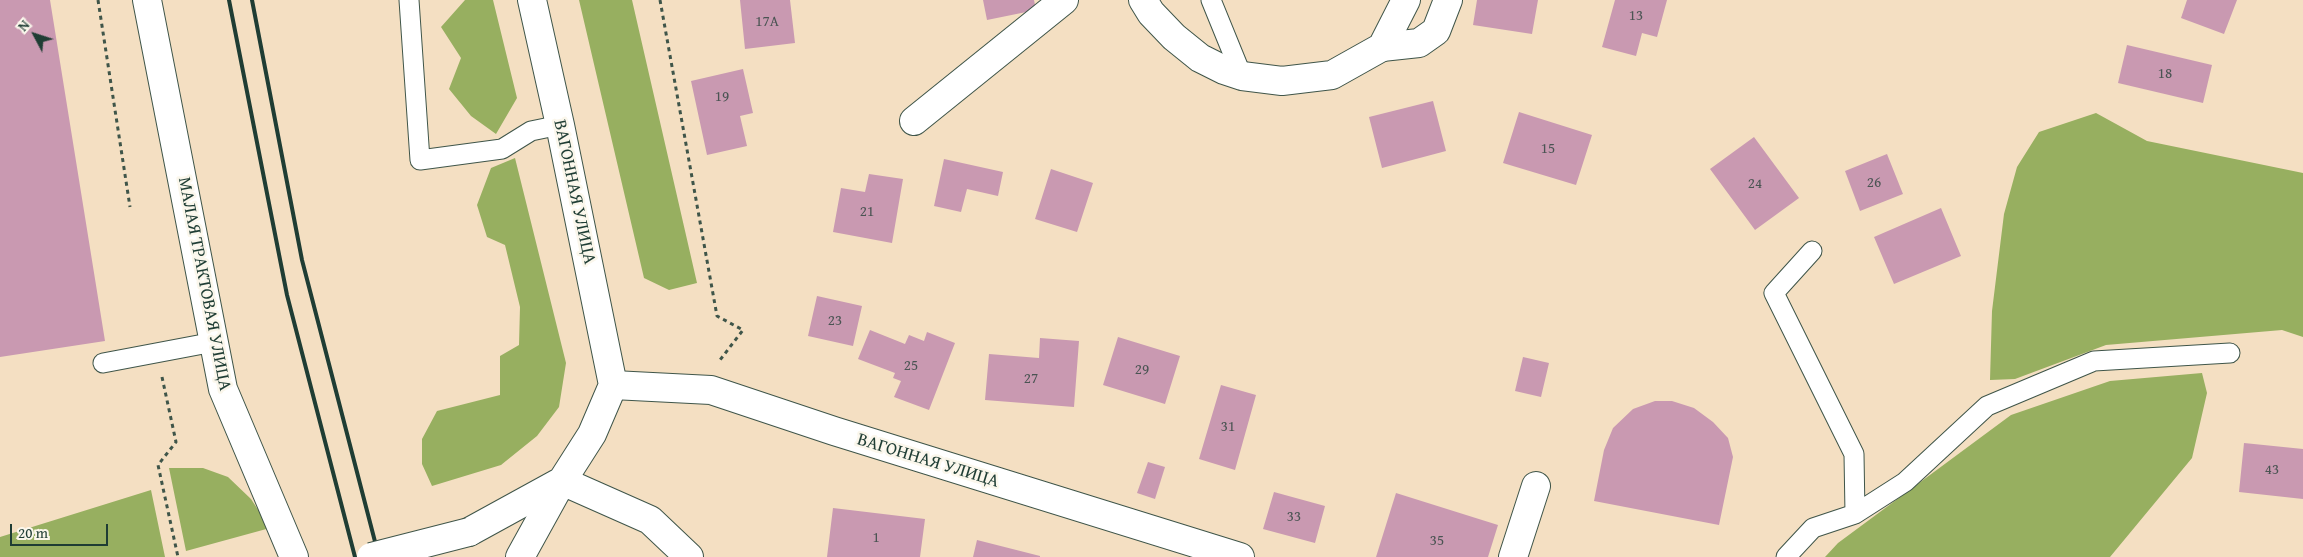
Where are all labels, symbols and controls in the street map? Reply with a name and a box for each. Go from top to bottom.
house number: 13 [1629,7,1643,25]
north arrow [10,10,60,60]
house number: 17А [755,13,779,31]
text: N [13,15,34,35]
house number: 18 [2158,65,2172,83]
house number: 19 [715,88,729,106]
street label: ВАГОННАЯ УЛИЦА [548,118,600,266]
house number: 15 [1541,140,1555,158]
house number: 26 [1867,174,1881,192]
street label: МАЛАЯ ТРАКТОВАЯ УЛИЦА [173,175,235,393]
house number: 24 [1748,175,1762,193]
house number: 21 [860,203,874,221]
house number: 23 [828,312,842,330]
house number: 25 [904,357,918,375]
house number: 29 [1135,361,1149,379]
house number: 27 [1024,370,1038,388]
house number: 31 [1221,418,1235,436]
street label: ВАГОННАЯ УЛИЦА [854,429,1002,493]
house number: 43 [2265,461,2279,479]
house number: 33 [1287,508,1301,526]
scale bar [12,514,110,546]
text: 20 m [18,522,48,543]
house number: 1 [872,529,880,547]
house number: 35 [1430,532,1444,550]

